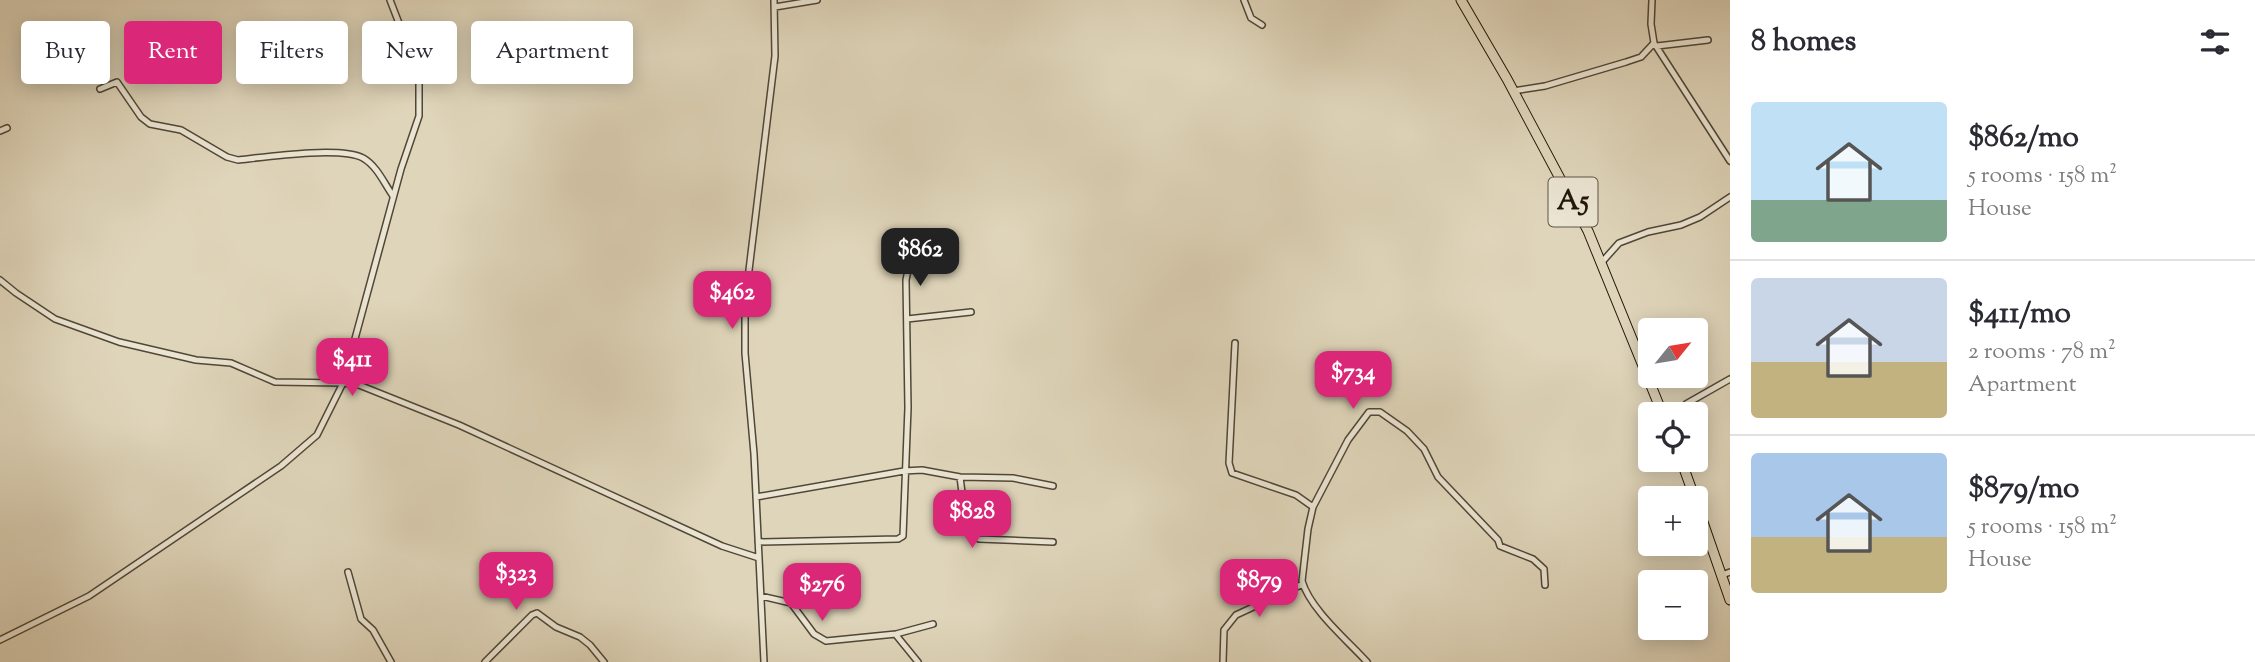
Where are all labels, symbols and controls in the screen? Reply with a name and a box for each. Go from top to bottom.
chip: Buy [21,21,110,84]
chip: Rent [124,21,222,84]
chip: Filters [236,21,348,84]
chip: New [362,21,457,84]
chip: Apartment [471,21,633,84]
text: 8 homes [1751,21,1856,64]
icon: filters [2196,23,2234,61]
text: $862/mo [1968,117,2079,160]
icon: home [1807,130,1891,214]
text: 5 rooms · 158 m² [1968,160,2117,193]
road number: A5 [1548,178,1598,227]
text: House [1968,193,2032,226]
pin: $862 [879,229,961,288]
text: $862 [897,234,943,267]
pin: $462 [691,272,773,331]
text: $462 [709,277,755,310]
text: $411/mo [1968,293,2071,336]
icon: home [1807,306,1891,390]
north arrow [1638,318,1708,388]
map controls [1638,318,1708,640]
text: 2 rooms · 78 m² [1968,336,2116,369]
pin: $411 [311,338,393,398]
text: $411 [332,344,372,377]
pin: $734 [1312,352,1394,411]
text: $734 [1331,357,1375,390]
text: Apartment [1968,369,2077,402]
button: locate [1638,402,1708,472]
text: $879/mo [1968,468,2079,511]
icon: home [1807,481,1891,565]
button: + [1638,486,1708,556]
pin: $828 [931,490,1013,550]
text: $828 [949,496,995,529]
text: 5 rooms · 158 m² [1968,511,2117,544]
text: House [1968,544,2032,577]
pin: $323 [475,552,557,612]
text: $323 [495,558,537,591]
pin: $879 [1218,560,1300,619]
pin: $276 [781,564,863,623]
text: $879 [1236,565,1282,598]
text: $276 [799,569,845,602]
button: − [1638,570,1708,640]

